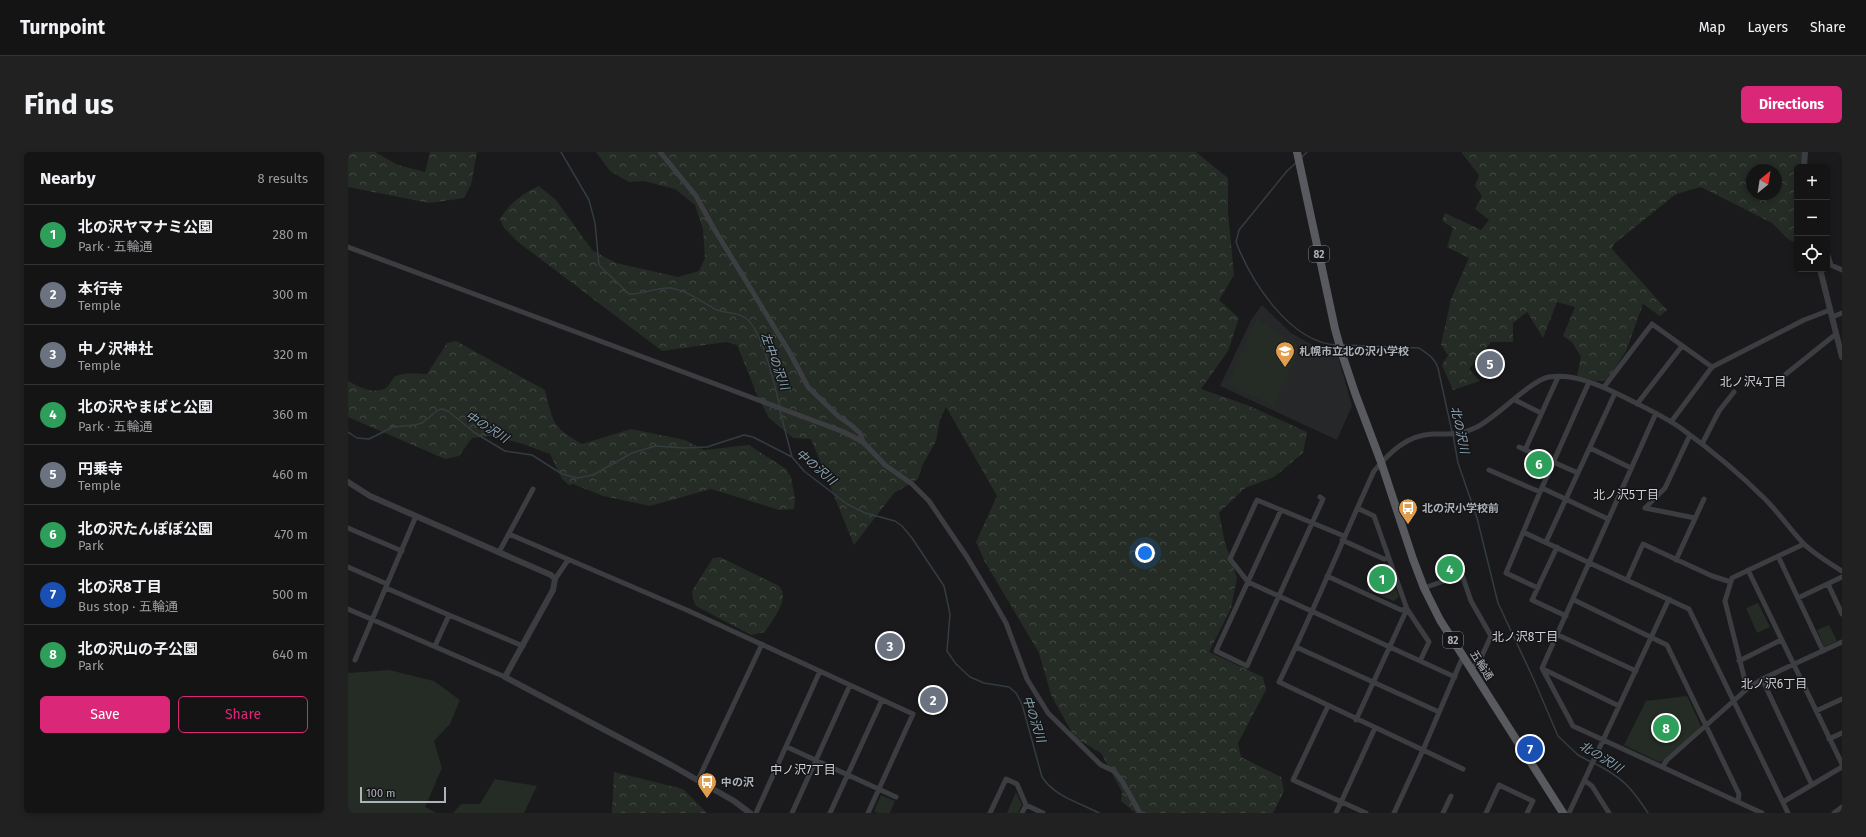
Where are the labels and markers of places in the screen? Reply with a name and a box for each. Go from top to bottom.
school or university icon: 札幌市立北の沢小学校 [1274,340,1296,368]
place label: 札幌市立北の沢小学校 [1299,345,1409,358]
pin: 5 [1477,349,1503,379]
pin: 6 [1526,449,1552,479]
bus stop icon: 北の沢小学校前 [1397,497,1419,525]
place label: 北の沢小学校前 [1422,502,1499,515]
pin: 4 [1437,554,1463,584]
pin: 1 [1369,564,1395,594]
pin: 3 [877,631,903,661]
pin: 2 [920,685,946,715]
pin: 8 [1653,713,1679,743]
pin: 7 [1517,734,1543,764]
bus stop icon: 中の沢 [696,771,718,799]
place label: 中の沢 [721,776,754,789]

